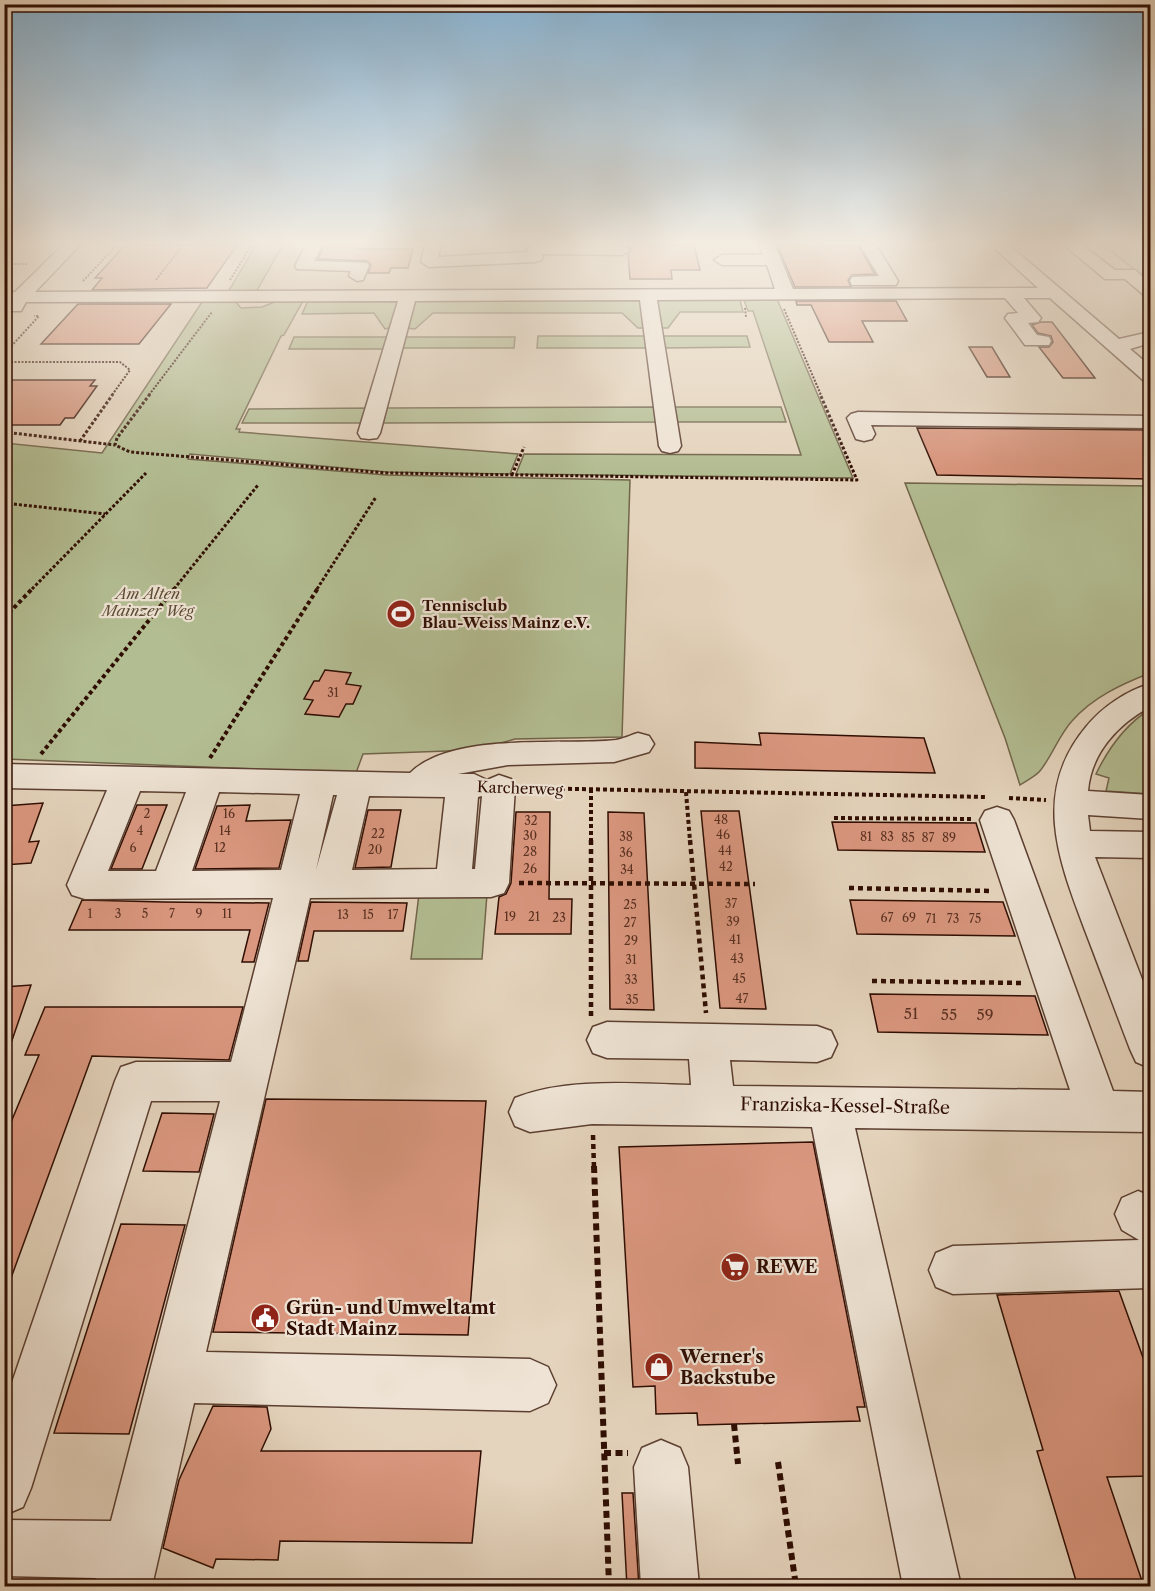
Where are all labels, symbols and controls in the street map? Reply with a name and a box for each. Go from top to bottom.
park label: Am Alten Mainzer Weg [100,584,195,620]
place label: Tennisclub Blau-Weiss Mainz e.V. [422,596,590,632]
sports icon: Tennisclub Blau-Weiss Mainz e.V. [385,598,417,630]
house number: 31 [327,685,339,700]
street label: Karcherweg [477,777,563,799]
house number: 2 [144,806,151,821]
house number: 16 [223,806,235,821]
house number: 48 [714,812,728,827]
house number: 32 [524,813,538,828]
house number: 4 [137,823,144,838]
house number: 14 [219,823,231,838]
house number: 22 [371,826,385,841]
house number: 46 [716,827,730,842]
house number: 30 [523,828,537,843]
house number: 38 [619,829,633,844]
house number: 81 [860,829,872,844]
house number: 83 [880,829,894,844]
house number: 85 [901,830,915,845]
house number: 87 [921,830,935,845]
house number: 89 [942,830,956,845]
house number: 6 [129,840,137,855]
house number: 12 [214,840,226,855]
house number: 20 [368,842,382,857]
house number: 44 [718,843,732,858]
house number: 28 [523,844,537,859]
house number: 36 [619,845,633,860]
house number: 42 [719,859,733,874]
house number: 26 [523,861,537,876]
house number: 34 [620,862,634,877]
house number: 37 [725,896,737,911]
house number: 25 [623,897,637,912]
house number: 1 [87,906,93,921]
house number: 3 [115,906,121,921]
house number: 5 [142,906,148,921]
house number: 7 [169,906,175,921]
house number: 9 [195,906,203,921]
house number: 11 [222,906,232,921]
house number: 13 [337,907,349,922]
house number: 15 [362,907,374,922]
house number: 17 [388,907,399,922]
house number: 19 [504,909,516,924]
house number: 21 [528,909,540,924]
house number: 23 [552,910,566,925]
house number: 67 [881,910,893,925]
house number: 69 [902,910,916,925]
house number: 71 [926,911,936,926]
house number: 73 [947,911,959,926]
house number: 75 [969,911,981,926]
house number: 39 [726,914,740,929]
house number: 27 [624,915,636,930]
house number: 41 [729,932,741,947]
house number: 29 [624,933,638,948]
house number: 43 [730,951,744,966]
house number: 31 [625,952,637,967]
house number: 45 [732,971,746,986]
house number: 33 [624,972,638,987]
house number: 47 [736,991,749,1006]
house number: 35 [625,992,639,1007]
house number: 51 [904,1004,919,1023]
house number: 55 [941,1005,957,1024]
house number: 59 [977,1005,993,1024]
street label: Franziska-Kessel-Straße [740,1093,950,1119]
supermarket icon: REWE [719,1251,751,1283]
place label: REWE [756,1256,818,1278]
place label: Grün- und Umweltamt Stadt Mainz [286,1297,497,1340]
public building icon: Grün- und Umweltamt Stadt Mainz [249,1302,281,1334]
place label: Werner's Backstube [679,1346,776,1389]
shop icon: Werner's Backstube [643,1351,675,1383]

